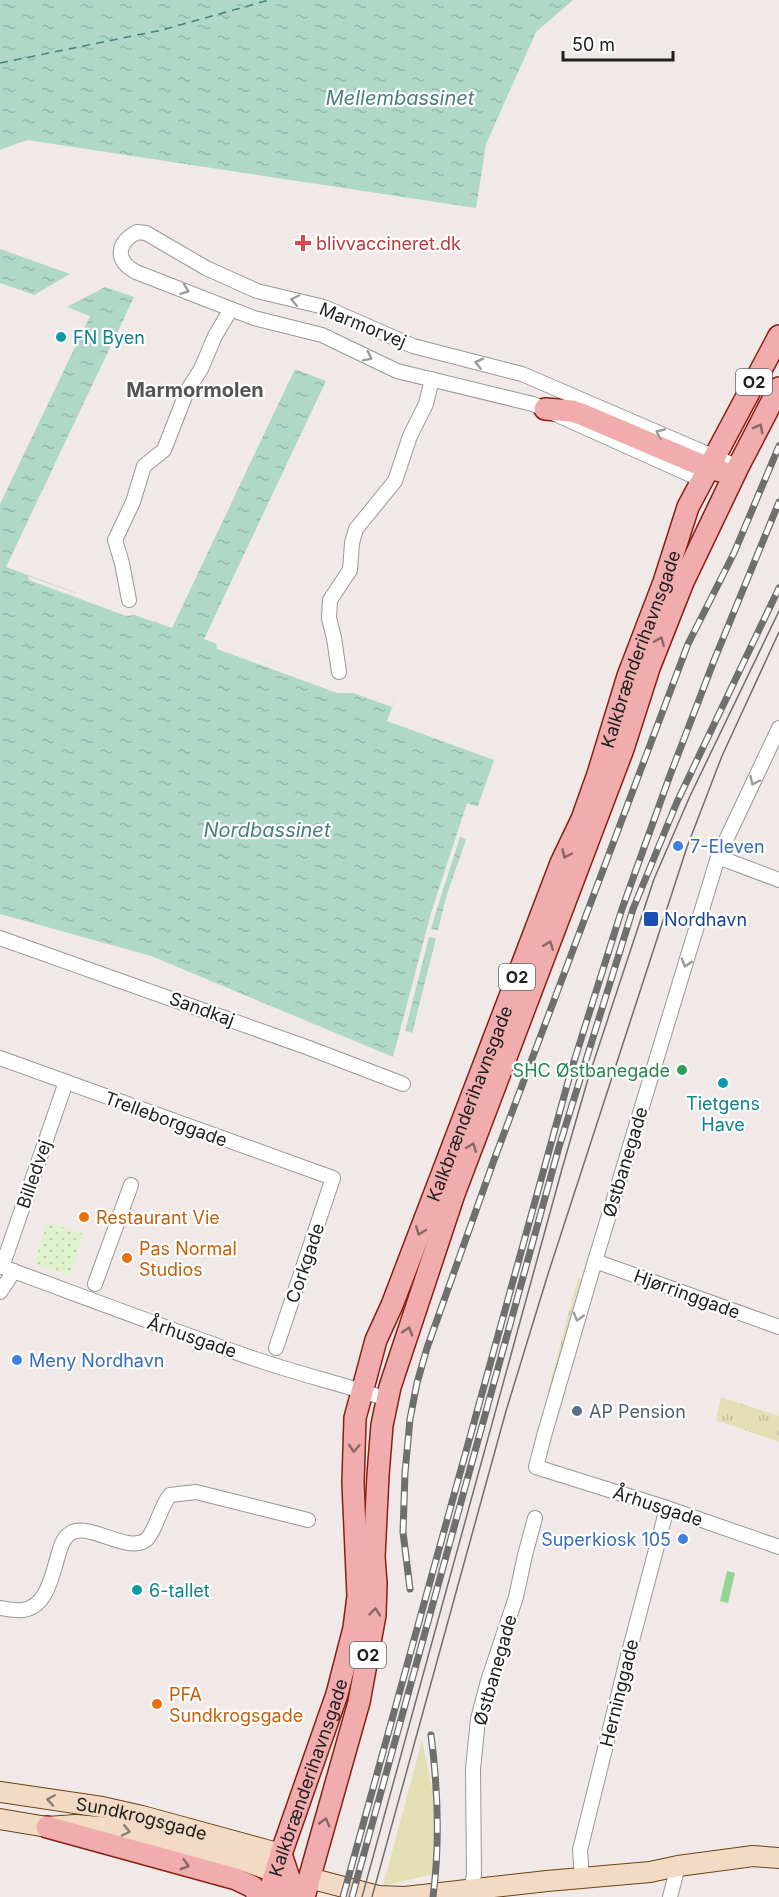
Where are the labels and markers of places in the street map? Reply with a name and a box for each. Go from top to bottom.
place label: blivvaccineret.dk [316,233,461,254]
marker: blivvaccineret.dk [294,234,312,252]
place label: FN Byen [73,327,145,348]
marker: FN Byen [54,330,68,344]
place label: 7-Eleven [690,836,765,857]
marker: 7-Eleven [671,839,685,853]
place label: Nordhavn [664,909,747,930]
marker: Nordhavn [642,910,660,928]
place label: SHC Østbanegade [513,1060,670,1081]
marker: SHC Østbanegade [675,1063,689,1077]
marker: Tietgens Have [716,1076,730,1090]
place label: Tietgens Have [686,1093,760,1135]
place label: Restaurant Vie [96,1207,220,1228]
marker: Restaurant Vie [77,1210,91,1224]
place label: Pas Normal Studios [139,1238,237,1280]
marker: Pas Normal Studios [120,1251,134,1265]
place label: Meny Nordhavn [29,1350,164,1371]
marker: Meny Nordhavn [10,1353,24,1367]
place label: AP Pension [589,1401,686,1422]
marker: AP Pension [570,1404,584,1418]
place label: Superkiosk 105 [541,1529,671,1550]
marker: Superkiosk 105 [676,1532,690,1546]
place label: 6-tallet [149,1580,210,1601]
marker: 6-tallet [130,1583,144,1597]
place label: PFA Sundkrogsgade [169,1684,303,1726]
marker: PFA Sundkrogsgade [150,1697,164,1711]

